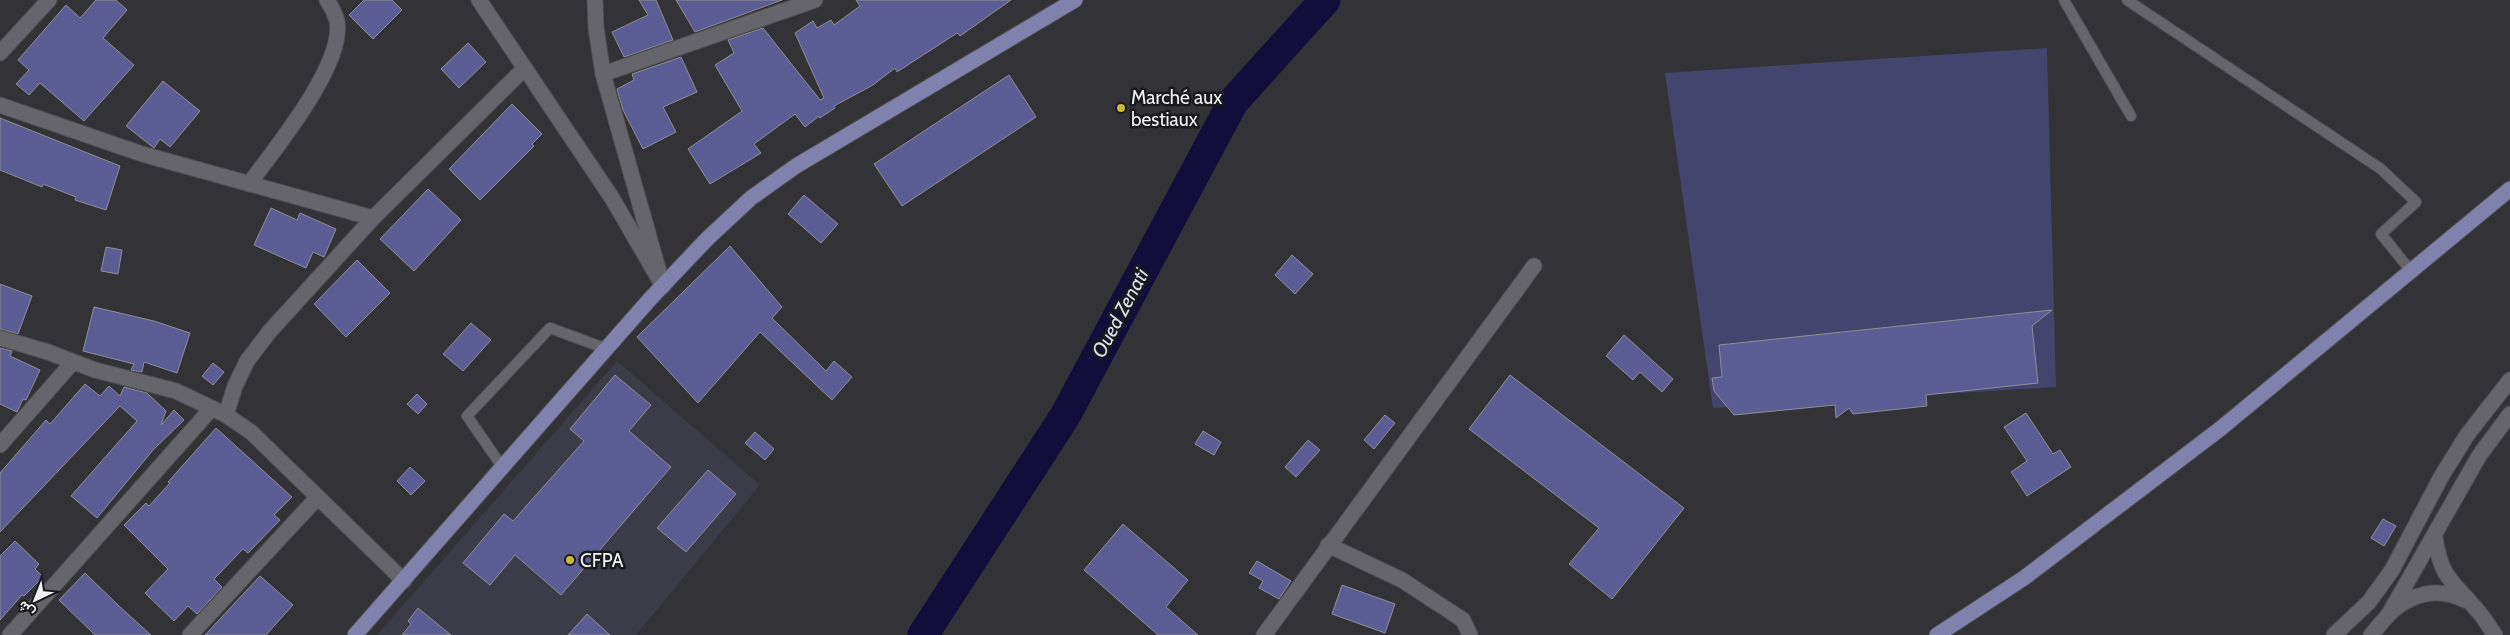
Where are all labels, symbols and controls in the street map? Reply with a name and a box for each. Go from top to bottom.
place label: Marché aux bestiaux [1131,86,1222,131]
marker: Marché aux bestiaux [1115,102,1127,114]
water label: Oued Zenati [1087,264,1154,362]
place label: CFPA [580,549,624,572]
marker: CFPA [564,554,576,566]
north arrow [10,575,60,625]
text: ش [14,597,38,622]

